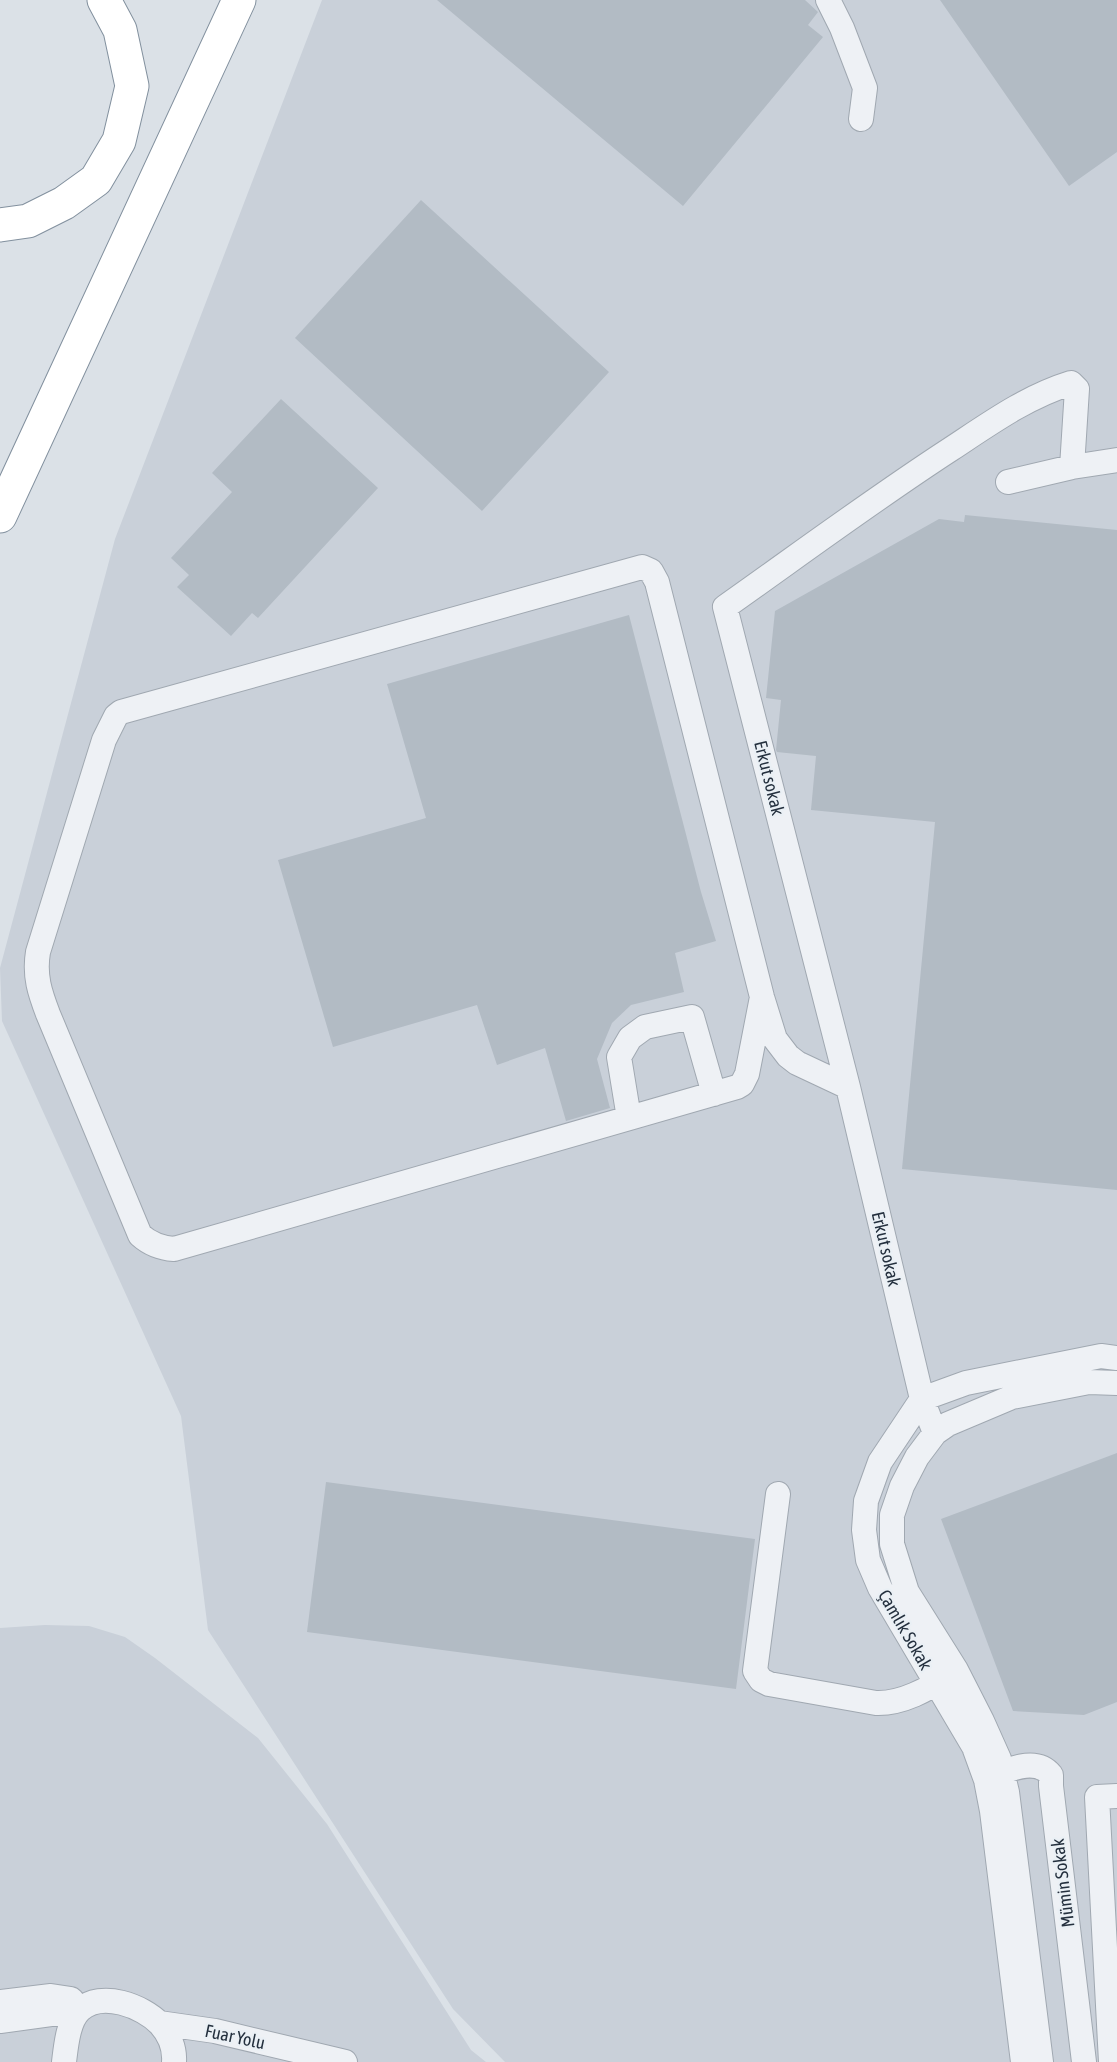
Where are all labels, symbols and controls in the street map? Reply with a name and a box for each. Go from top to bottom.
street label: Erkut sokak [750,738,789,817]
street label: Erkut sokak [868,1209,905,1288]
street label: Çamlık Sokak [874,1586,937,1674]
street label: Mümin Sokak [1047,1837,1078,1929]
street label: Fuar Yolu [203,2020,267,2053]

